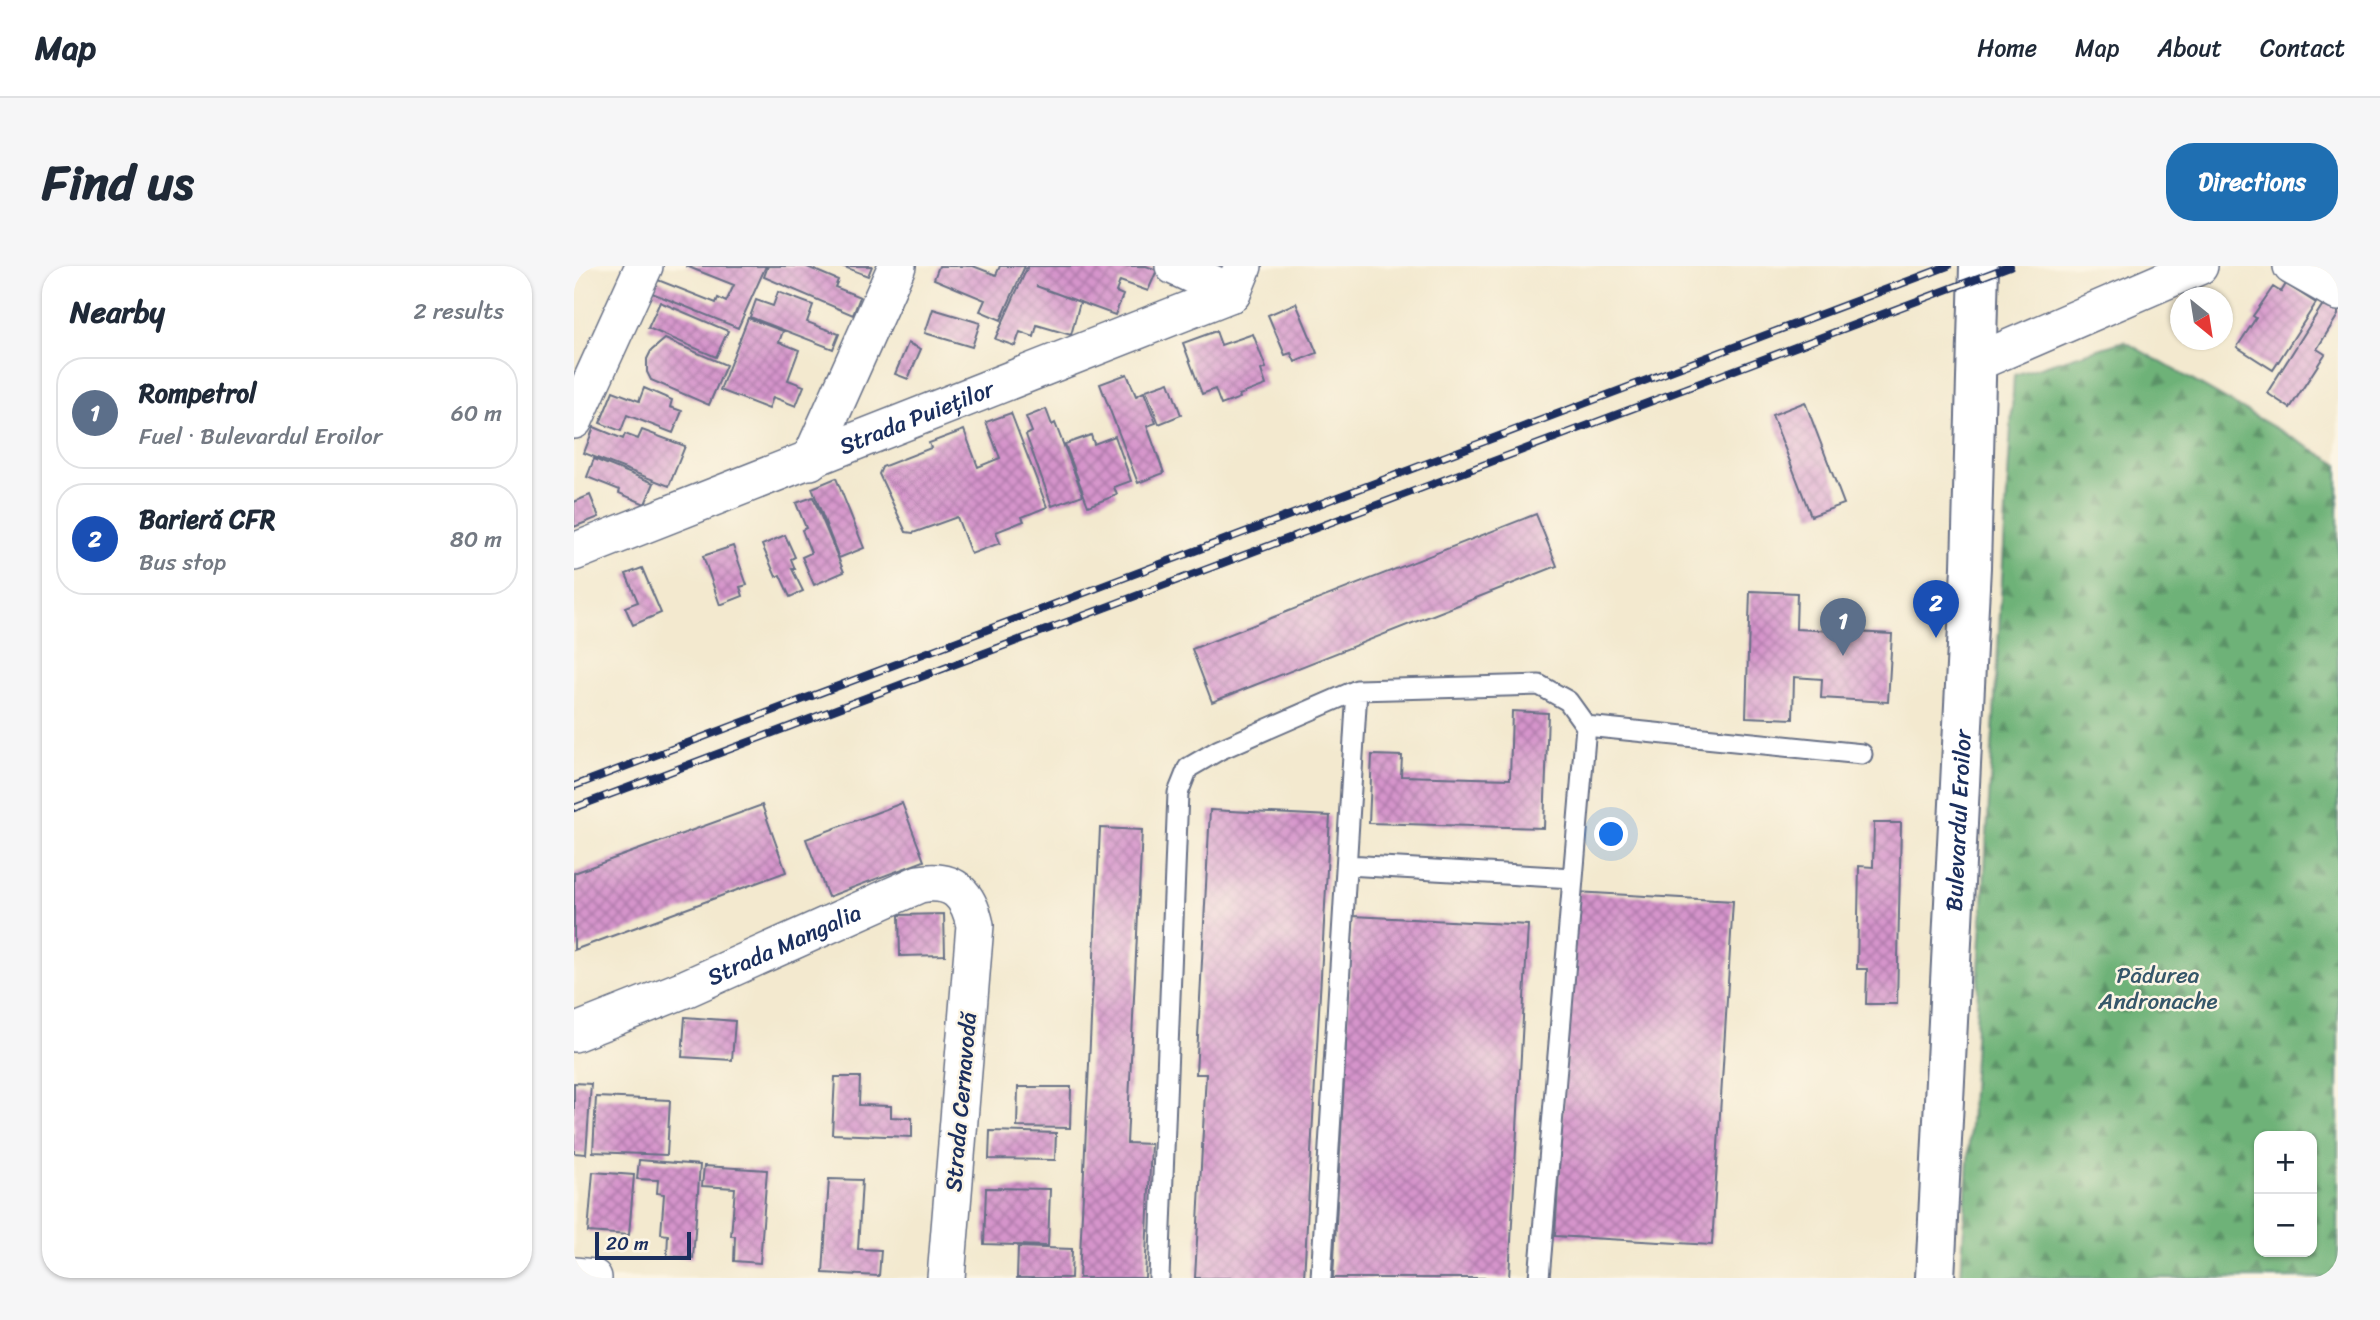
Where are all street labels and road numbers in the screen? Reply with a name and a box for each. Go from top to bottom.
street label: Strada Puieților [833,368,1002,466]
street label: Bulevardul Eroilor [1933,727,1983,912]
street label: Strada Mangalia [700,892,868,997]
street label: Strada Cernavodă [933,1009,989,1193]

